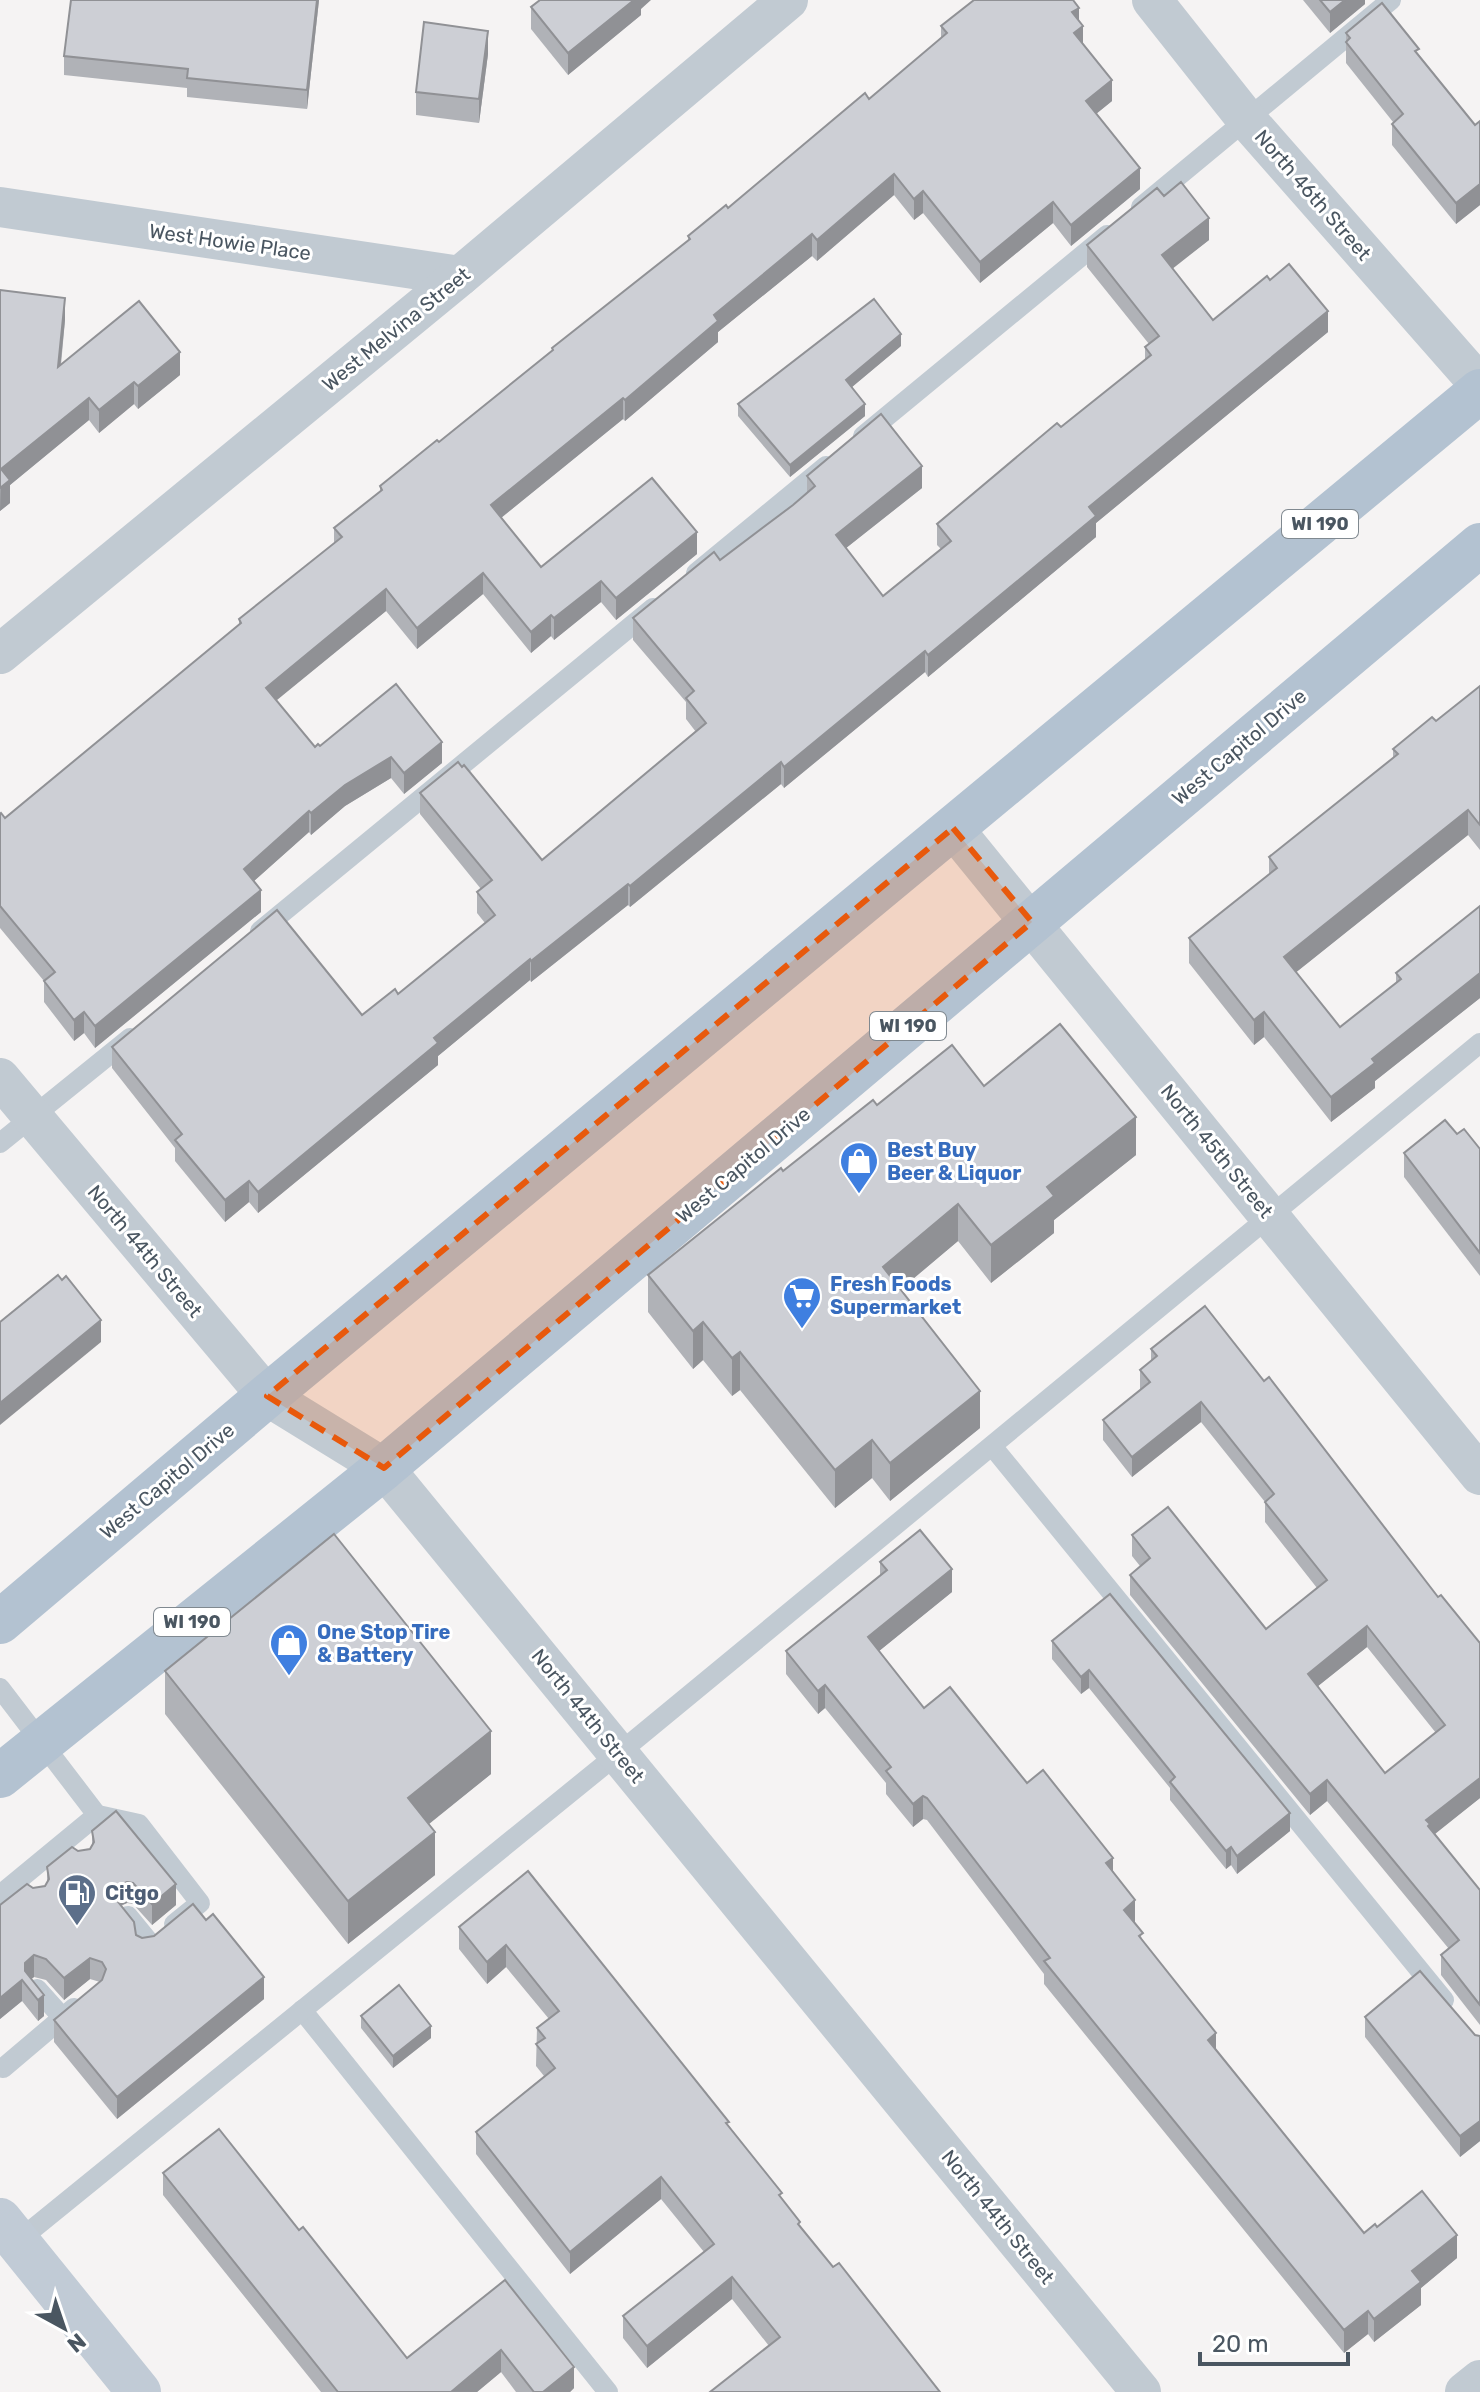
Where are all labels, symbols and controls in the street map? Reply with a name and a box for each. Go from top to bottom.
street label: North 46th Street [1250,125,1376,265]
street label: West Howie Place [148,219,312,265]
street label: West Melvina Street [317,262,475,396]
road number: WI 190 [1282,510,1358,538]
street label: West Capitol Drive [1167,684,1311,810]
road number: WI 190 [870,1012,946,1040]
street label: North 45th Street [1156,1079,1278,1223]
street label: West Capitol Drive [671,1102,815,1228]
place label: Best Buy Beer & Liquor [887,1138,1021,1185]
shop icon: Best Buy Beer & Liquor [838,1140,880,1195]
street label: North 44th Street [83,1180,207,1322]
place label: Fresh Foods Supermarket [830,1272,961,1319]
supermarket icon: Fresh Foods Supermarket [781,1275,823,1330]
street label: West Capitol Drive [95,1418,239,1544]
road number: WI 190 [154,1608,230,1636]
place label: One Stop Tire & Battery [317,1620,451,1667]
shop icon: One Stop Tire & Battery [268,1622,310,1677]
street label: North 44th Street [527,1644,649,1788]
fuel station icon: Citgo [56,1872,98,1927]
place label: Citgo [105,1881,159,1905]
street label: North 44th Street [937,2145,1059,2289]
north arrow [24,2288,104,2368]
scale bar [1200,2316,1348,2366]
text: N [62,2328,91,2358]
text: 20 m [1212,2330,1269,2358]

